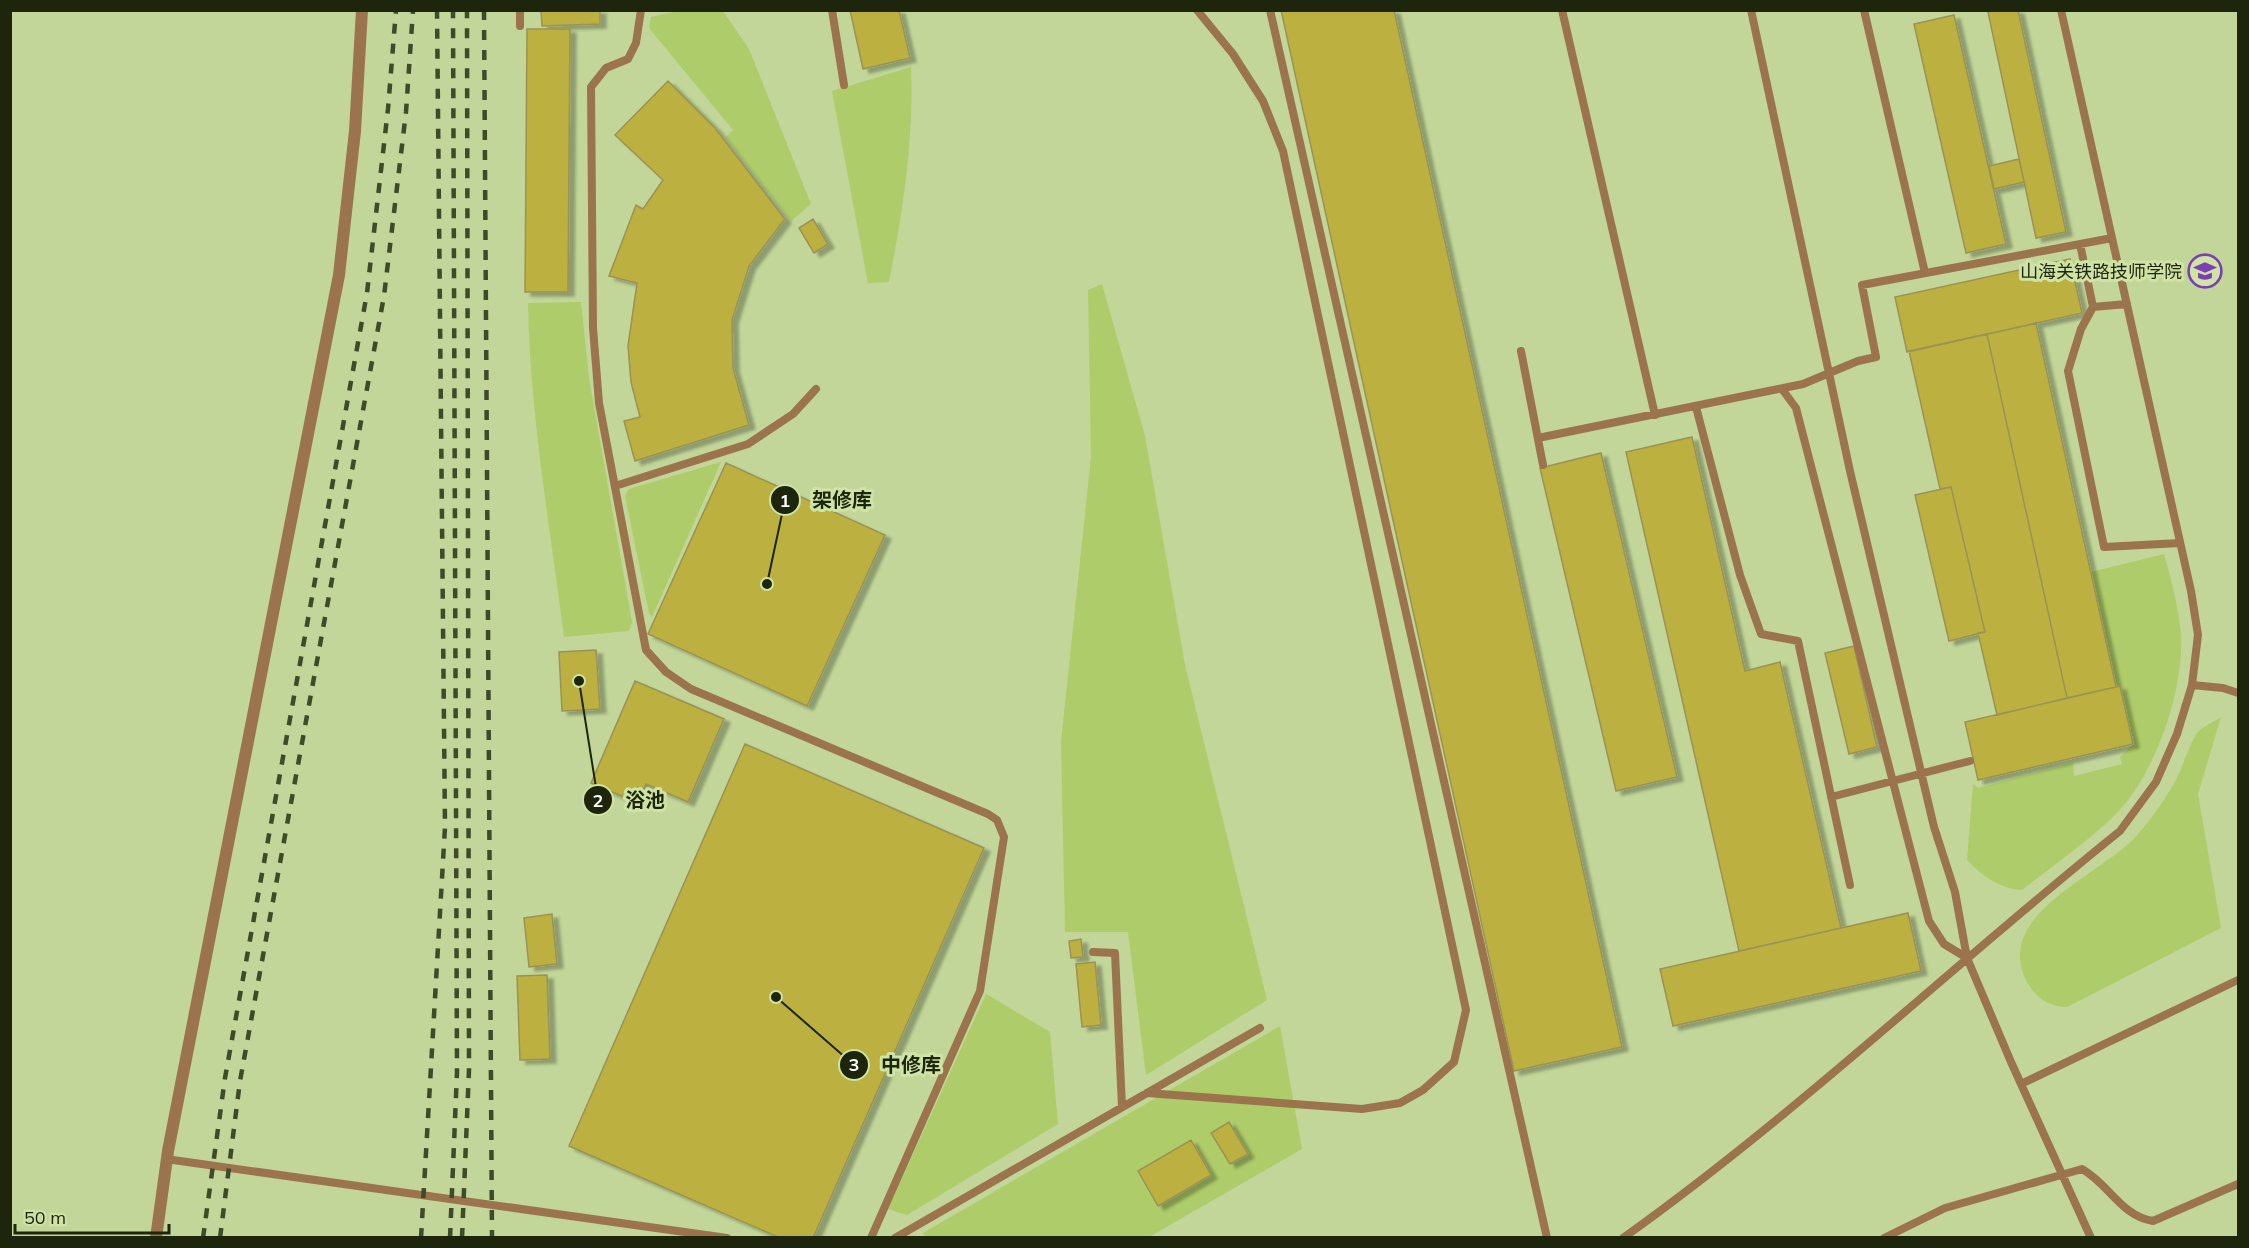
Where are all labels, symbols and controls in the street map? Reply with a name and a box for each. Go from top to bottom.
school or university icon: 山海关铁路技师学院 [2187,253,2223,289]
place label: 山海关铁路技师学院 [2020,260,2182,283]
callout: 架修库 [770,481,884,519]
text: 架修库 [812,487,872,512]
text: 1 [780,489,790,512]
callout: 浴池 [583,781,677,819]
text: 浴池 [625,787,665,812]
text: 2 [593,789,603,812]
callout: 中修库 [839,1046,953,1084]
text: 中修库 [881,1052,941,1077]
text: 3 [849,1053,859,1076]
scale bar [15,1197,170,1235]
text: 50 m [24,1206,66,1229]

